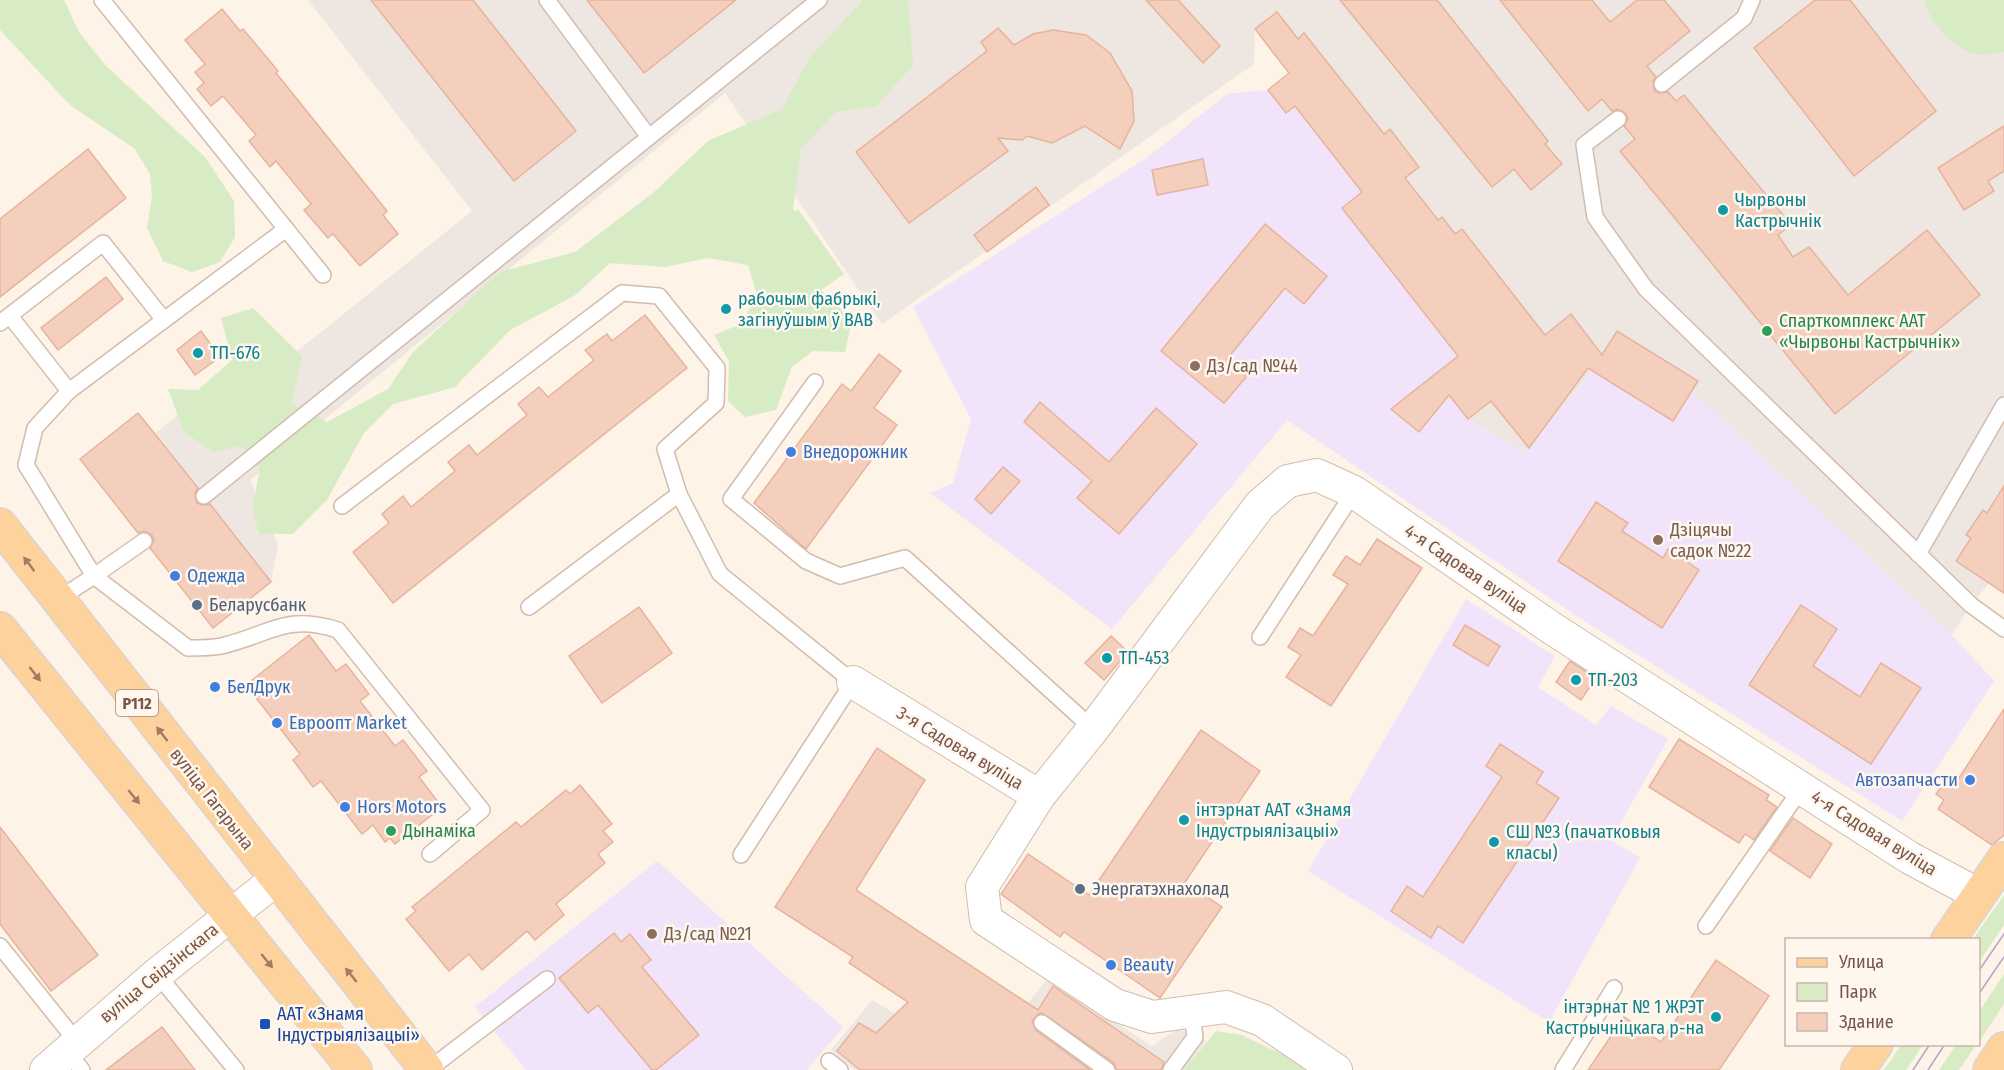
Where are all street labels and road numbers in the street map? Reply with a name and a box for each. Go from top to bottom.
street label: 4-я Садовая вуліца [1400,520,1532,619]
road number: Р112 [116,690,158,716]
street label: 3-я Садовая вуліца [893,702,1027,794]
street label: вуліца Гагарына [165,744,259,855]
street label: 4-я Садовая вуліца [1807,785,1941,881]
street label: вуліца Свідзінскага [95,918,223,1028]

